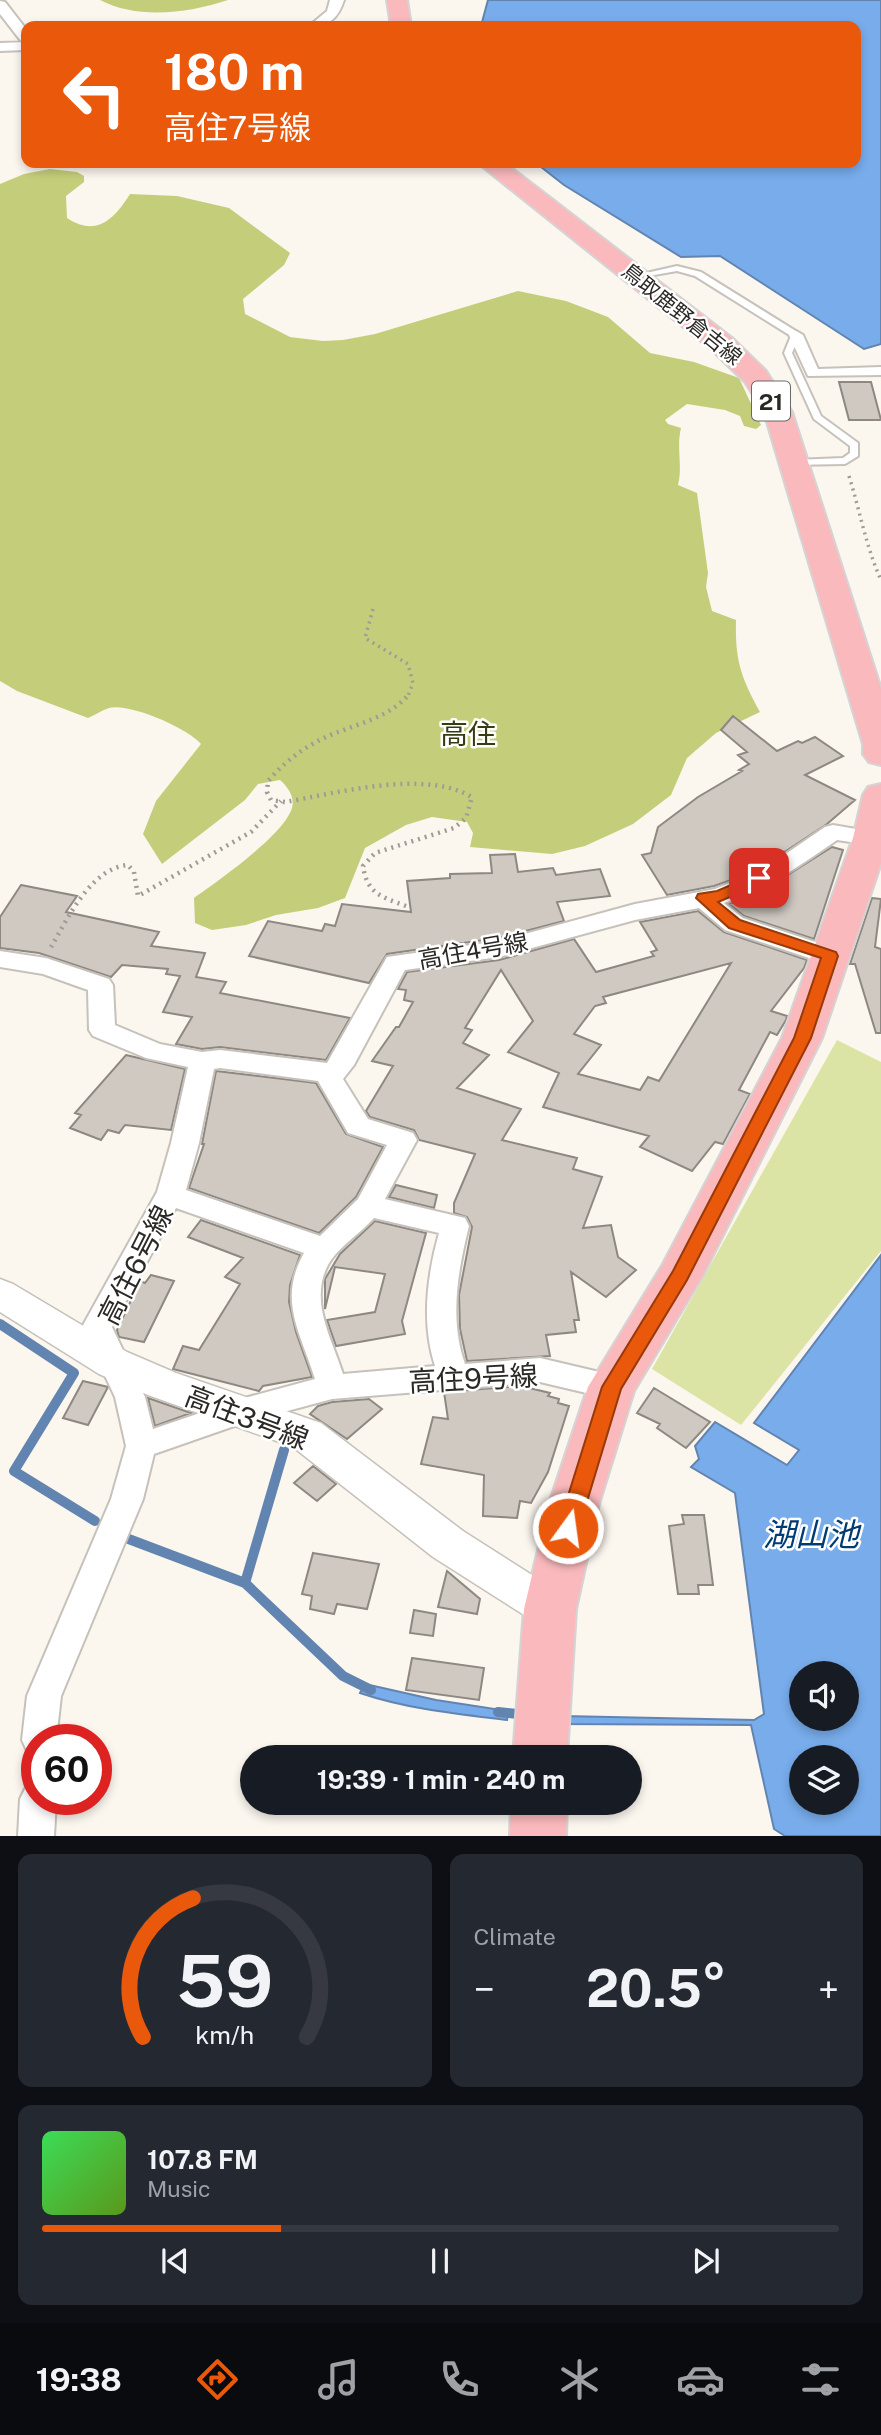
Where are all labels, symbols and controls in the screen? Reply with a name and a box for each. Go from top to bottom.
text: 180 m [164,43,304,101]
icon: left [49,49,140,140]
text: 高住7号線 [164,109,311,146]
street label: 鳥取鹿野倉吉線 [617,258,747,370]
road number: 21 [752,382,790,420]
district label: 高住 [440,717,496,750]
pin [729,848,789,908]
icon: arrive [740,859,778,897]
street label: 高住4号線 [416,927,530,973]
street label: 高住6号線 [91,1200,179,1330]
street label: 高住9号線 [407,1358,539,1398]
street label: 高住3号線 [181,1378,313,1456]
position arrow [531,1491,605,1565]
water label: 湖山池 [763,1516,862,1553]
map controls [789,1661,859,1815]
button: sound [789,1661,859,1731]
speed limit sign: 60 [21,1724,112,1815]
button: layers [789,1745,859,1815]
text: 19:39 · 1 min · 240 m [317,1764,565,1795]
text: Climate [474,1923,556,1950]
text: 59 [176,1938,273,2023]
text: 20.5° [586,1958,726,2019]
text: − [474,1967,495,2012]
text: + [818,1967,839,2012]
text: km/h [195,2019,254,2049]
text: 107.8 FM [147,2144,258,2175]
text: Music [147,2175,211,2202]
icon: previous [156,2242,194,2280]
icon: pause [421,2242,459,2280]
icon: next [687,2242,725,2280]
icon: directions [193,2355,242,2404]
icon: music [314,2355,363,2404]
icon: phone [435,2355,484,2404]
icon: climate [555,2355,604,2404]
icon: car [676,2355,725,2404]
icon: filters [796,2355,845,2404]
text: 19:38 [36,2361,122,2398]

